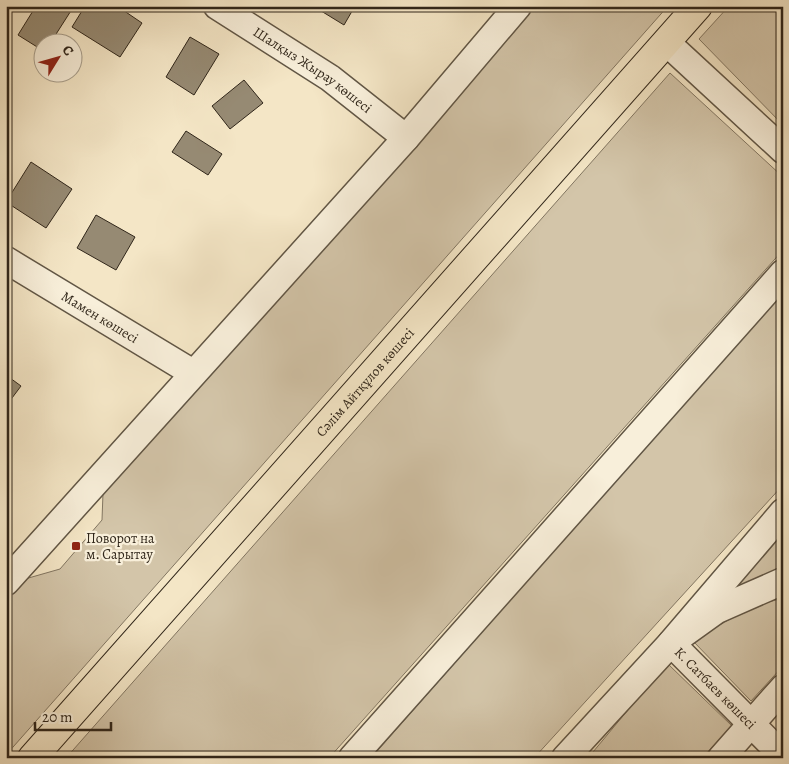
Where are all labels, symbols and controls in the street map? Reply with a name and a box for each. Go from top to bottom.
street label: Шалқыз Жырау көшесі [250,22,376,117]
north arrow [32,32,82,82]
text: С [58,41,78,60]
street label: Мамен көшесі [58,286,142,348]
street label: Сәлім Айтқұлов көшесі [312,324,418,441]
place label: Поворот на м. Сарытау [86,529,155,564]
marker: Поворот на м. Сарытау [70,540,82,552]
street label: К. Сатбаев көшесі [671,643,761,733]
scale bar [35,699,111,731]
text: 20 m [42,707,73,727]

